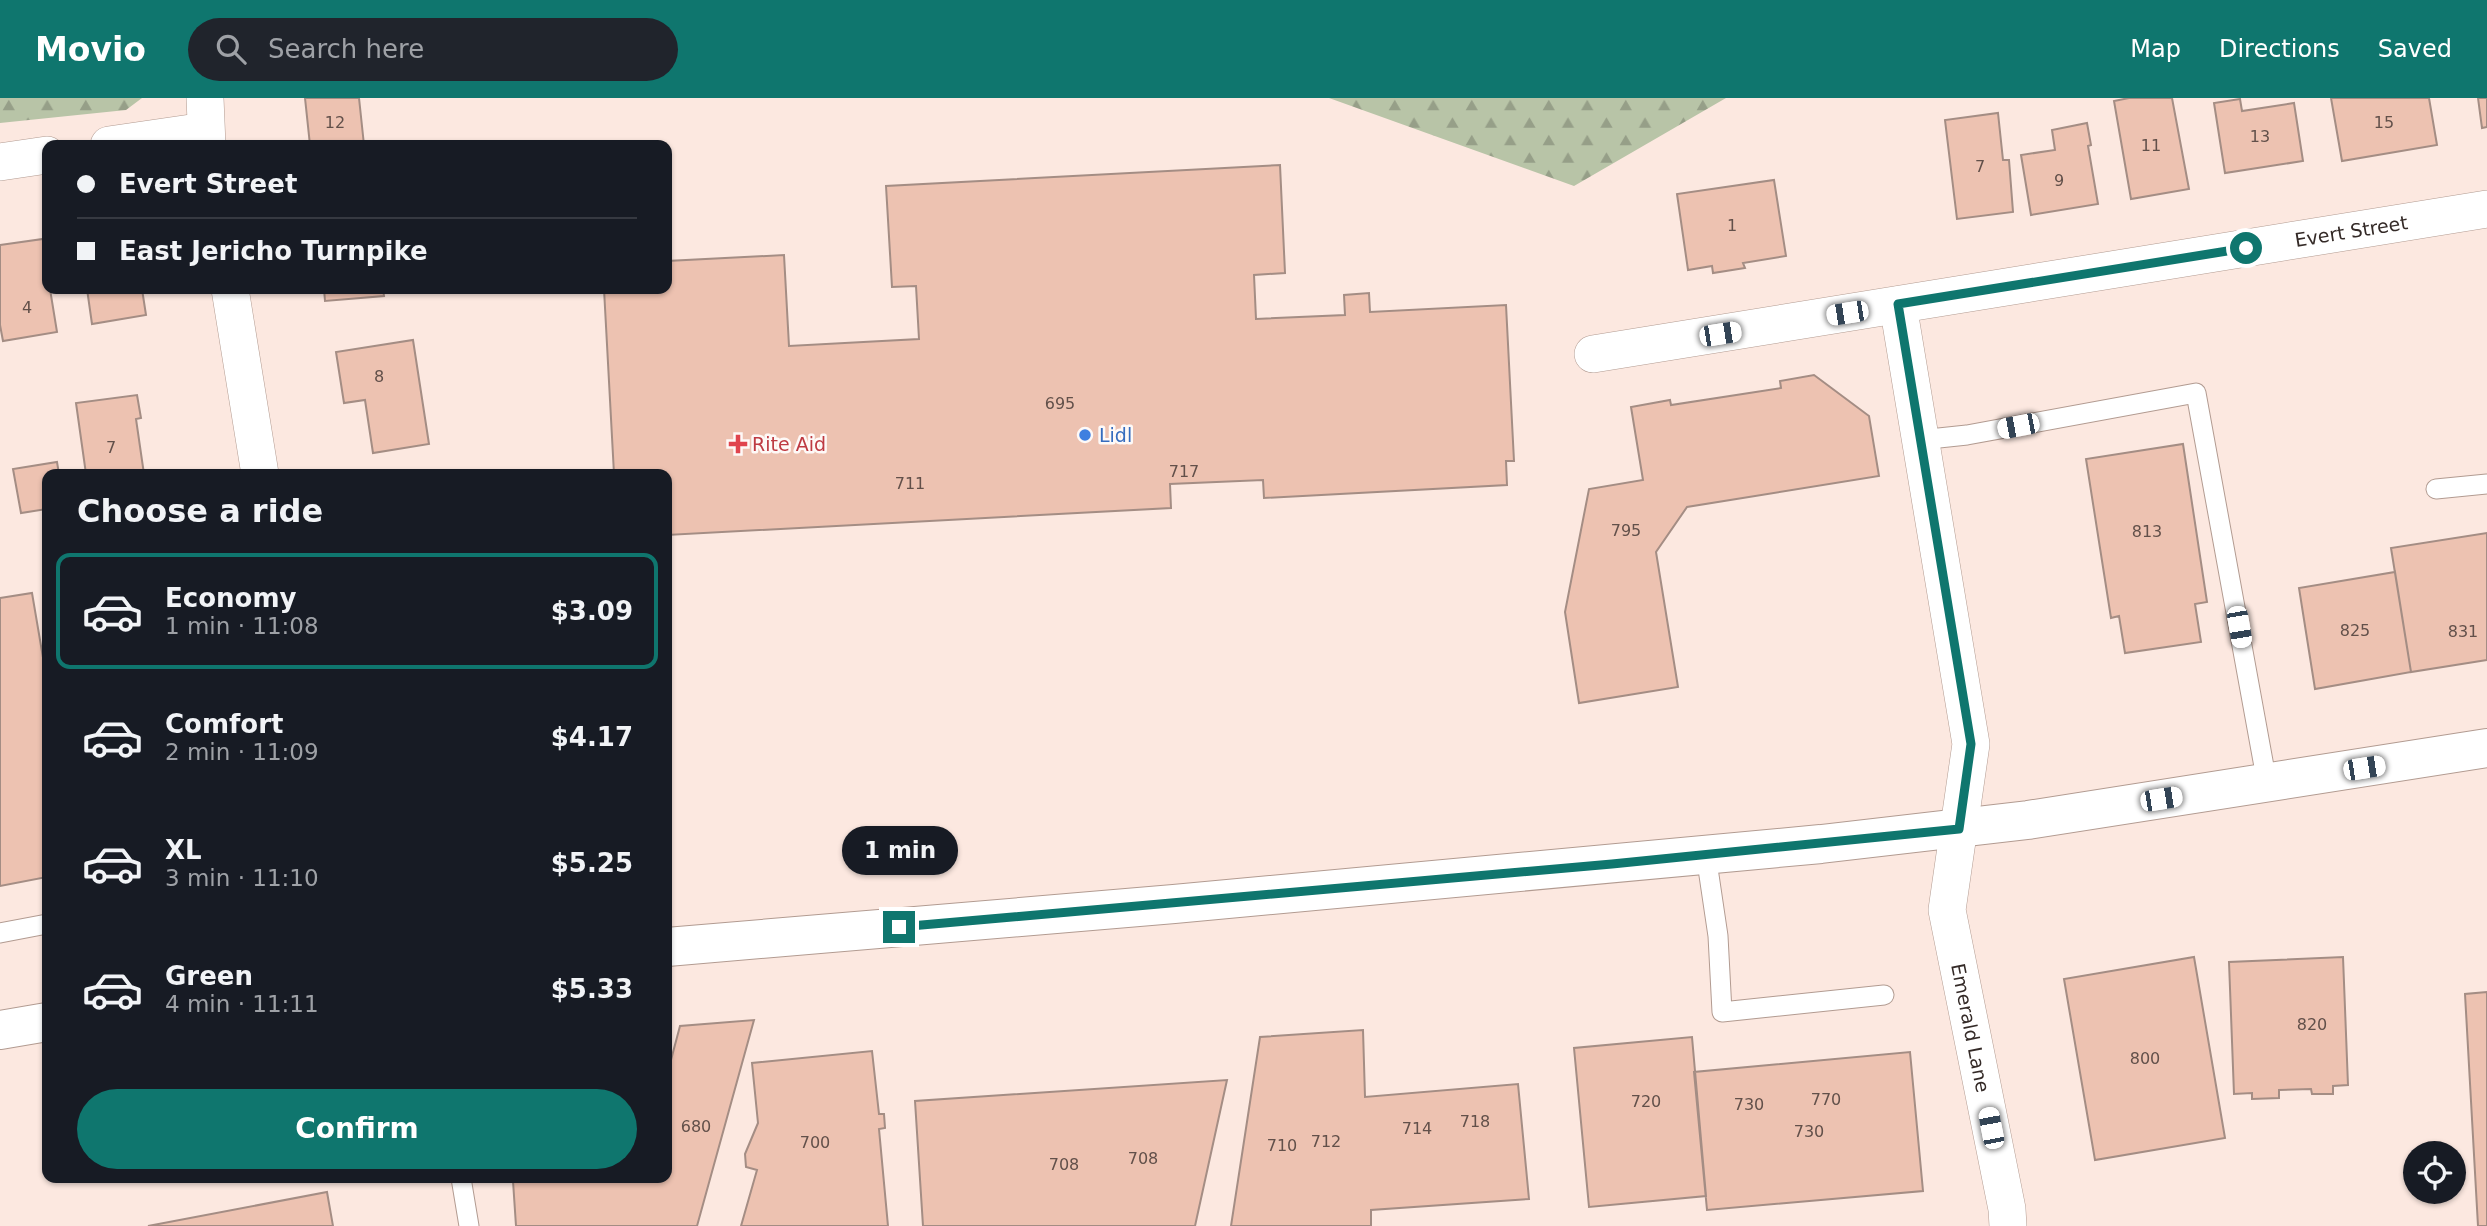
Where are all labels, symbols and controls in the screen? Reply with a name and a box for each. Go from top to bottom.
search box [188,18,678,81]
text: Movio [35,30,146,69]
icon: search [212,30,250,68]
text: Search here [268,34,424,64]
text: Map [2130,35,2181,63]
text: Directions [2219,35,2340,63]
text: Saved [2378,35,2452,63]
house number: 12 [325,113,345,132]
house number: 15 [2374,113,2394,132]
house number: 13 [2250,127,2270,146]
house number: 11 [2141,136,2161,155]
house number: 7 [1975,157,1985,176]
text: Evert Street [119,169,297,199]
house number: 9 [2054,171,2064,190]
street label: Evert Street [2293,211,2409,251]
house number: 1 [1727,216,1737,235]
route start [2230,232,2262,264]
text: East Jericho Turnpike [119,236,428,266]
house number: 4 [22,298,32,317]
car [1825,299,1870,327]
car [1698,320,1743,348]
house number: 8 [374,367,384,386]
house number: 695 [1045,394,1075,413]
car [1996,412,2041,440]
place label: Lidl [1099,424,1132,446]
marker: Lidl [1077,427,1093,443]
place label: Rite Aid [752,433,826,455]
marker: Rite Aid [730,436,746,452]
house number: 7 [106,438,116,457]
house number: 717 [1169,462,1199,481]
house number: 711 [895,474,925,493]
text: Choose a ride [77,492,323,530]
house number: 795 [1611,521,1641,540]
house number: 813 [2132,522,2162,541]
icon: car [81,580,144,643]
text: Economy [165,583,296,613]
text: $3.09 [551,596,633,626]
car [2226,604,2253,650]
text: 1 min · 11:08 [165,613,319,639]
house number: 825 [2340,621,2370,640]
house number: 831 [2448,622,2478,641]
icon: car [81,706,144,769]
text: Comfort [165,709,283,739]
text: $4.17 [551,722,633,752]
text: 2 min · 11:09 [165,739,319,765]
car [2342,754,2387,782]
car [2139,785,2184,813]
callout: 1 min [841,826,957,874]
icon: car [81,832,144,895]
text: XL [165,835,202,865]
text: 1 min [864,837,936,863]
text: $5.25 [551,848,633,878]
text: 3 min · 11:10 [165,865,319,891]
route end [883,911,915,943]
icon: car [81,958,144,1021]
text: Green [165,961,253,991]
street label: Emerald Lane [1947,961,1994,1094]
text: $5.33 [551,974,633,1004]
text: 4 min · 11:11 [165,991,319,1017]
house number: 820 [2297,1015,2327,1034]
house number: 800 [2130,1049,2160,1068]
button: Confirm [77,1089,637,1169]
house number: 770 [1811,1090,1841,1109]
house number: 720 [1631,1092,1661,1111]
house number: 730 [1734,1095,1764,1114]
car [1977,1105,2006,1151]
house number: 718 [1460,1112,1490,1131]
house number: 680 [681,1117,711,1136]
house number: 714 [1402,1119,1432,1138]
house number: 730 [1794,1122,1824,1141]
house number: 712 [1311,1132,1341,1151]
house number: 700 [800,1133,830,1152]
house number: 710 [1267,1136,1297,1155]
map controls [2403,1141,2466,1204]
button: locate [2403,1141,2466,1204]
house number: 708 [1128,1149,1158,1168]
house number: 708 [1049,1155,1079,1174]

